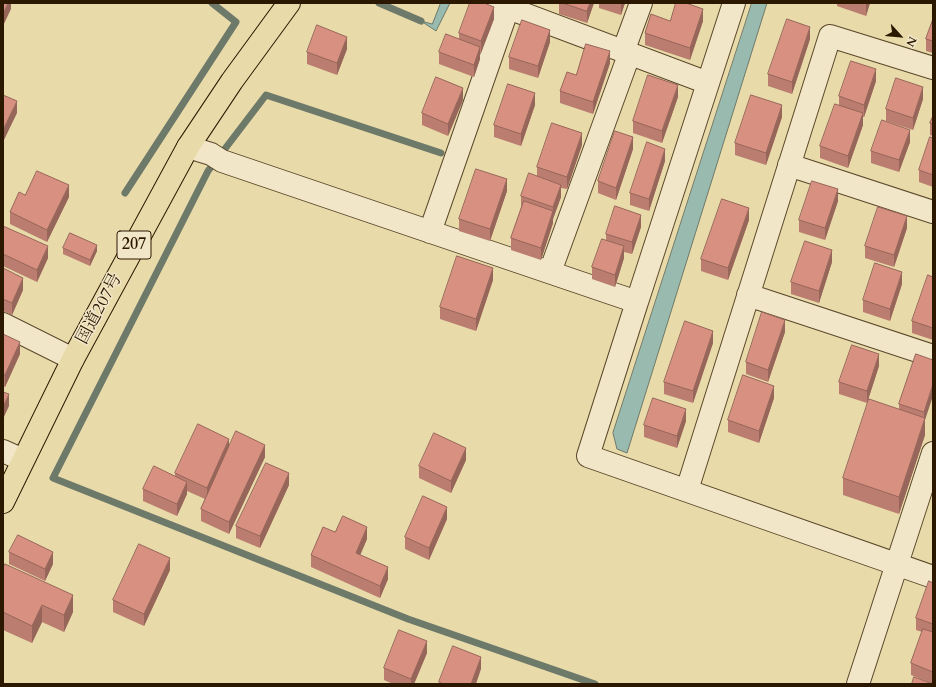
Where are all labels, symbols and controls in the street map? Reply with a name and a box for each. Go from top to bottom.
north arrow [880,16,920,56]
text: N [902,34,920,49]
road number: 207 [117,231,151,259]
street label: 国道207号 [73,270,127,348]

